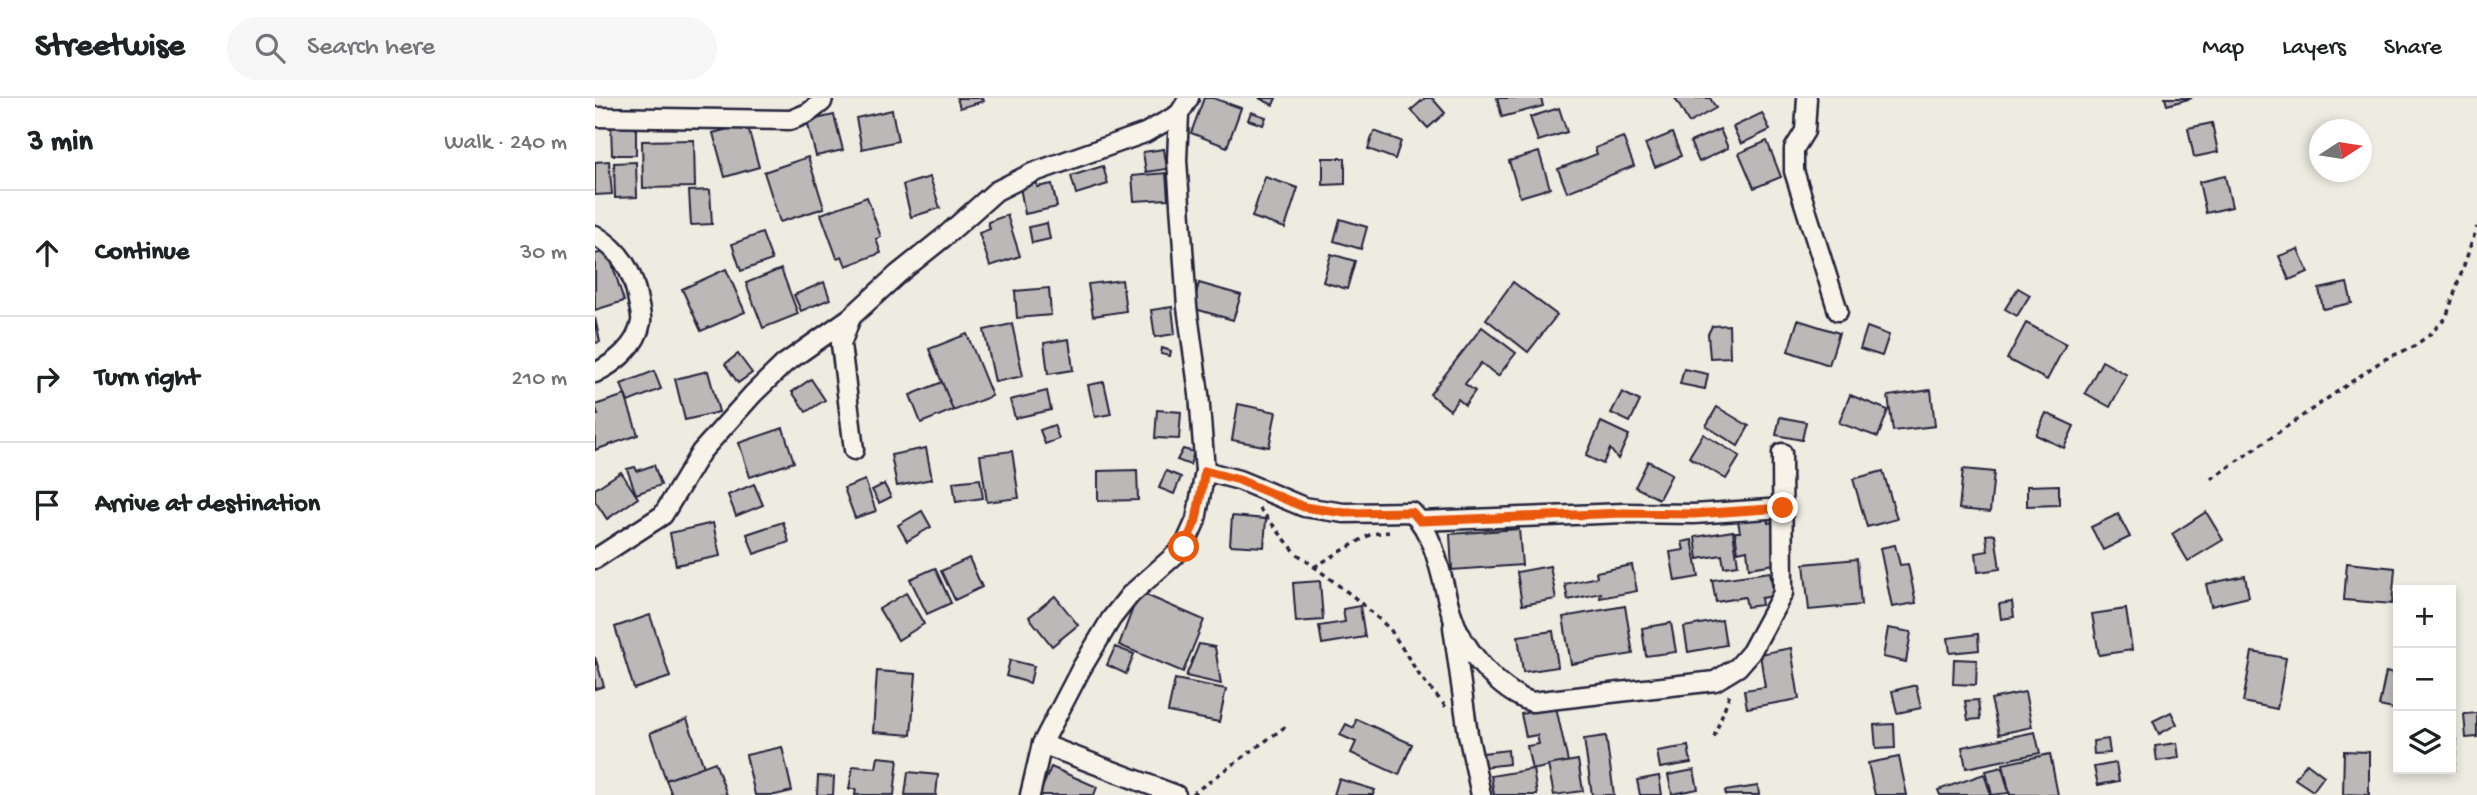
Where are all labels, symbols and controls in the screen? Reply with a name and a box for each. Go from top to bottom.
search box [227,17,717,80]
text: Streetwise [35,29,185,67]
icon: search [251,29,289,67]
text: Search here [307,33,435,64]
text: Map [2202,34,2244,63]
text: Layers [2282,34,2346,63]
text: Share [2384,34,2442,63]
north arrow [2309,119,2372,182]
text: 3 min [28,126,93,161]
text: Walk · 240 m [444,130,567,157]
icon: ahead [28,234,66,272]
text: Continue [95,238,189,269]
text: 30 m [520,240,567,267]
icon: right [28,360,66,398]
text: Turn right [95,364,199,395]
text: 210 m [512,366,567,393]
icon: arrive [28,486,66,524]
text: Arrive at destination [95,490,320,521]
route end [1767,492,1798,523]
route start [1168,531,1199,562]
map controls [2393,585,2456,774]
button: + [2393,585,2456,648]
button: − [2393,648,2456,711]
button: layers [2393,711,2456,774]

